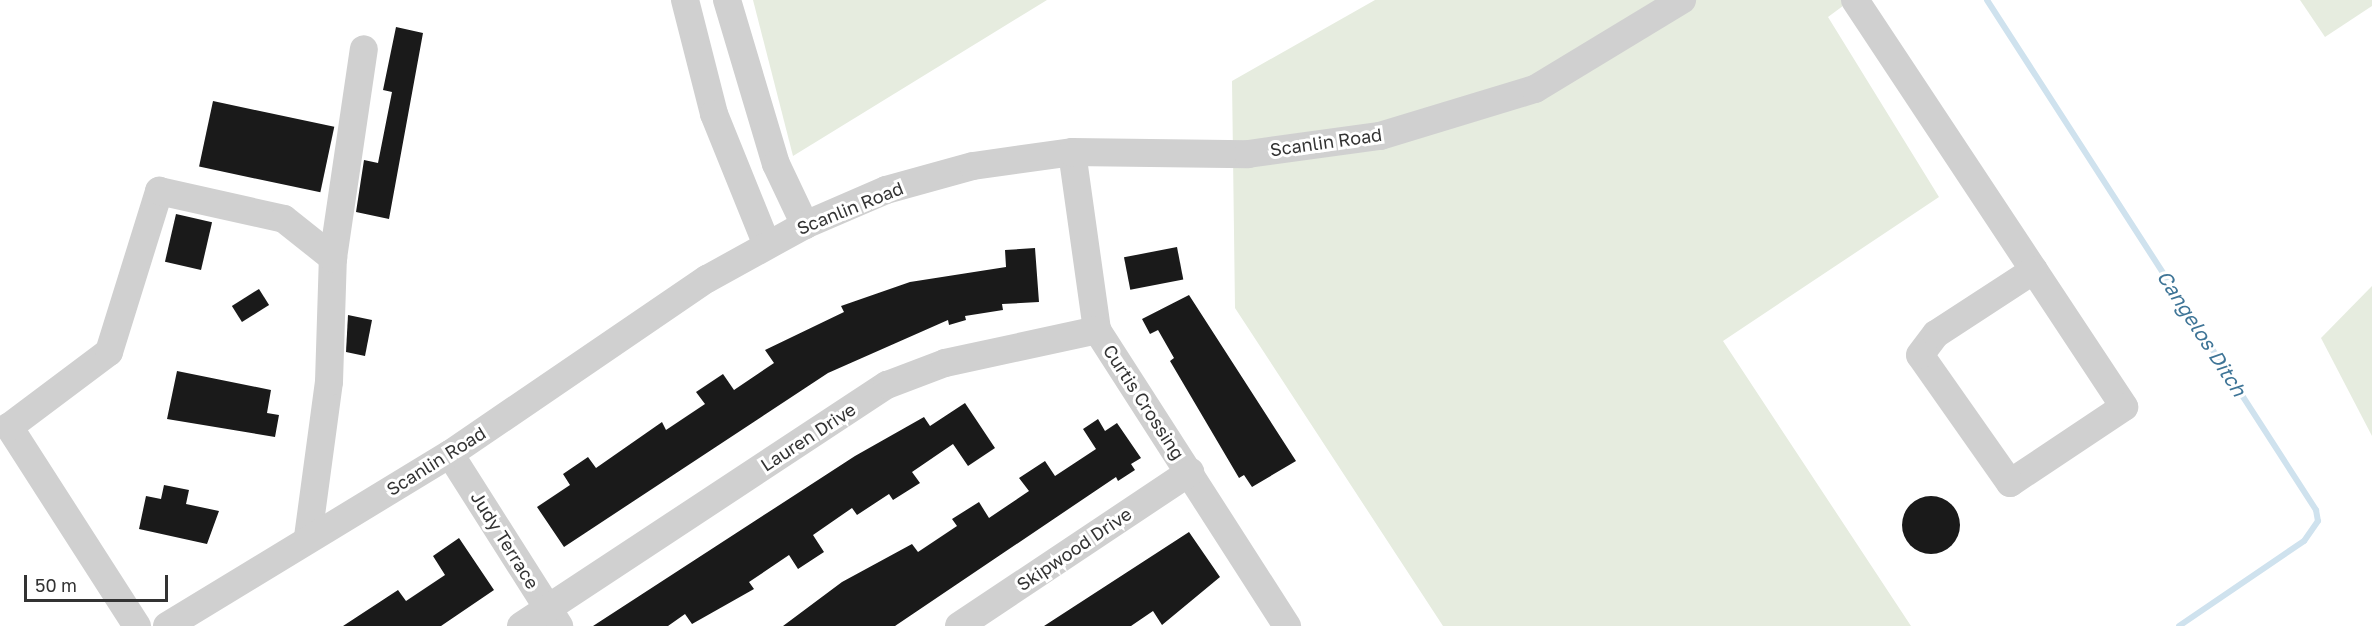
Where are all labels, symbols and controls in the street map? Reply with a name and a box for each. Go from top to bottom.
street label: Scanlin Road [1269,123,1383,161]
street label: Scanlin Road [794,177,906,239]
water label: Cangelos Ditch [2152,265,2252,401]
street label: Curtis Crossing [1099,341,1189,463]
street label: Lauren Drive [756,398,860,476]
street label: Scanlin Road [382,422,490,500]
street label: Judy Terrace [466,487,544,593]
street label: Skipwood Drive [1013,503,1135,595]
scale bar [27,563,171,601]
text: 50 m [35,574,77,596]

